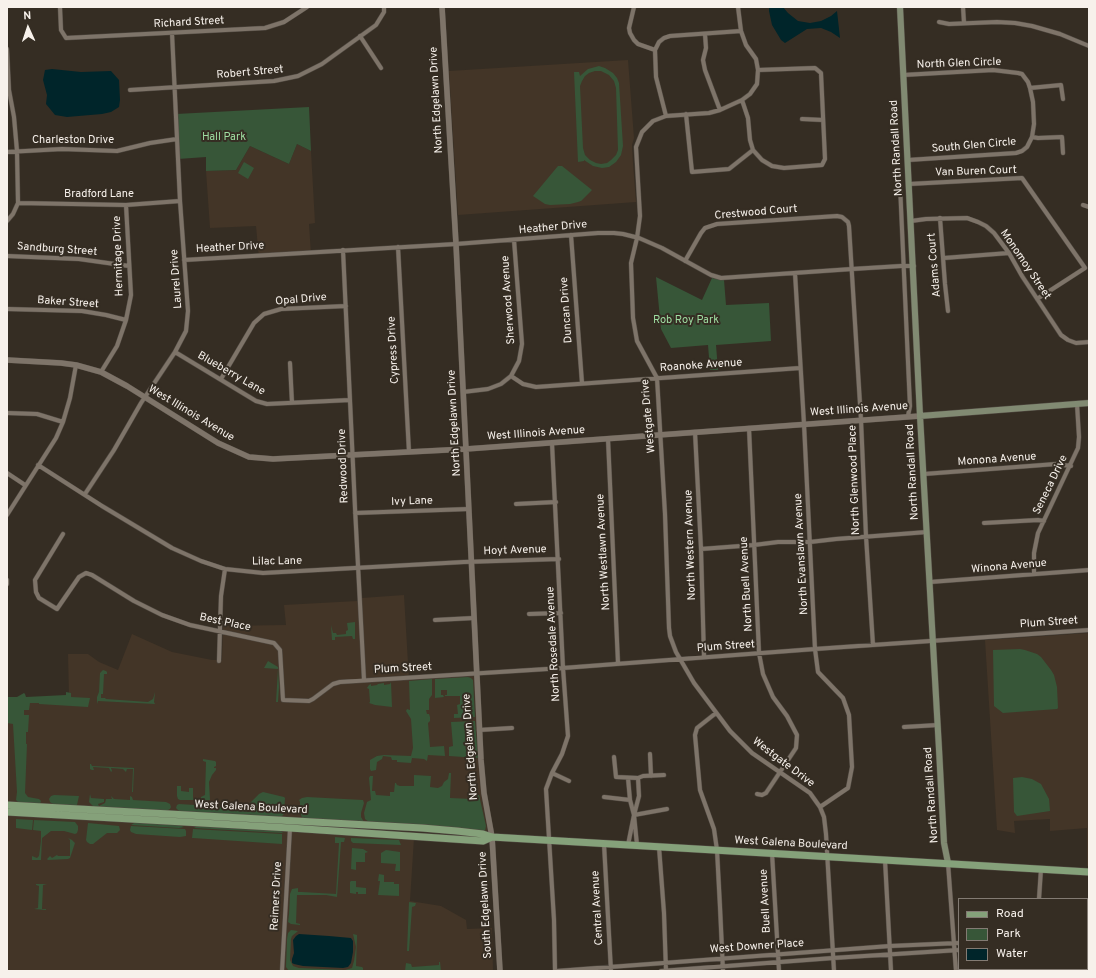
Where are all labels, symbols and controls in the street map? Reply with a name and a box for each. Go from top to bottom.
north arrow [8,8,48,48]
text: N [23,9,32,23]
street label: Richard Street [153,15,225,31]
street label: North Edgelawn Drive [428,46,446,154]
street label: North Glen Circle [917,56,1001,72]
street label: Robert Street [216,64,284,82]
street label: North Randall Road [888,100,906,196]
park label: Hall Park [202,131,246,145]
street label: Charleston Drive [32,134,114,148]
street label: South Glen Circle [931,136,1017,156]
street label: Van Buren Court [935,164,1017,180]
street label: Bradford Lane [64,188,134,202]
street label: Crestwood Court [714,203,798,223]
street label: Hermitage Drive [111,215,127,297]
street label: Heather Drive [518,218,588,238]
street label: Monomoy Street [997,227,1053,303]
street label: Adams Court [926,232,944,298]
street label: Heather Drive [195,240,265,256]
street label: Sandburg Street [16,241,98,259]
street label: Laurel Drive [168,249,186,309]
street label: Sherwood Avenue [499,255,519,345]
street label: Duncan Drive [558,276,576,344]
street label: Opal Drive [275,291,327,309]
street label: Baker Street [37,294,99,312]
park label: Rob Roy Park [653,314,719,328]
street label: Cypress Drive [386,316,402,384]
street label: Blueberry Lane [195,349,267,399]
street label: Roanoke Avenue [659,357,743,375]
street label: North Edgelawn Drive [446,369,464,477]
street label: Westgate Drive [639,378,659,454]
street label: West Illinois Avenue [146,383,236,445]
street label: West Illinois Avenue [810,400,908,420]
street label: West Illinois Avenue [487,424,585,444]
street label: North Randall Road [904,424,922,520]
street label: North Glenwood Place [846,425,864,535]
street label: Redwood Drive [336,429,352,503]
street label: Monona Avenue [957,451,1037,469]
street label: Seneca Drive [1031,453,1071,517]
street label: North Western Avenue [682,489,700,601]
street label: North Westlawn Avenue [594,493,614,611]
street label: North Evanslawn Avenue [792,493,812,615]
street label: Ivy Lane [391,495,433,509]
street label: North Buell Avenue [738,536,756,632]
street label: Hoyt Avenue [483,543,547,559]
street label: Lilac Lane [252,555,302,569]
street label: Winona Avenue [971,557,1047,577]
street label: North Rosedale Avenue [544,586,564,702]
street label: Best Place [198,611,252,635]
street label: Plum Street [1019,614,1079,632]
street label: Plum Street [696,638,756,656]
street label: Plum Street [374,661,432,677]
street label: North Edgelawn Drive [461,693,481,801]
street label: Westgate Drive [749,735,817,791]
street label: North Randall Road [922,746,942,844]
street label: West Galena Boulevard [194,798,308,818]
street label: West Galena Boulevard [734,834,848,854]
street label: South Edgelawn Drive [477,851,495,959]
street label: Reimers Drive [269,861,285,931]
street label: Buell Avenue [758,869,774,933]
street label: Central Avenue [589,870,607,946]
legend [958,898,1088,970]
text: Road [996,906,1024,922]
text: Park [996,926,1021,942]
street label: West Downer Place [709,937,805,957]
text: Water [996,946,1028,962]

